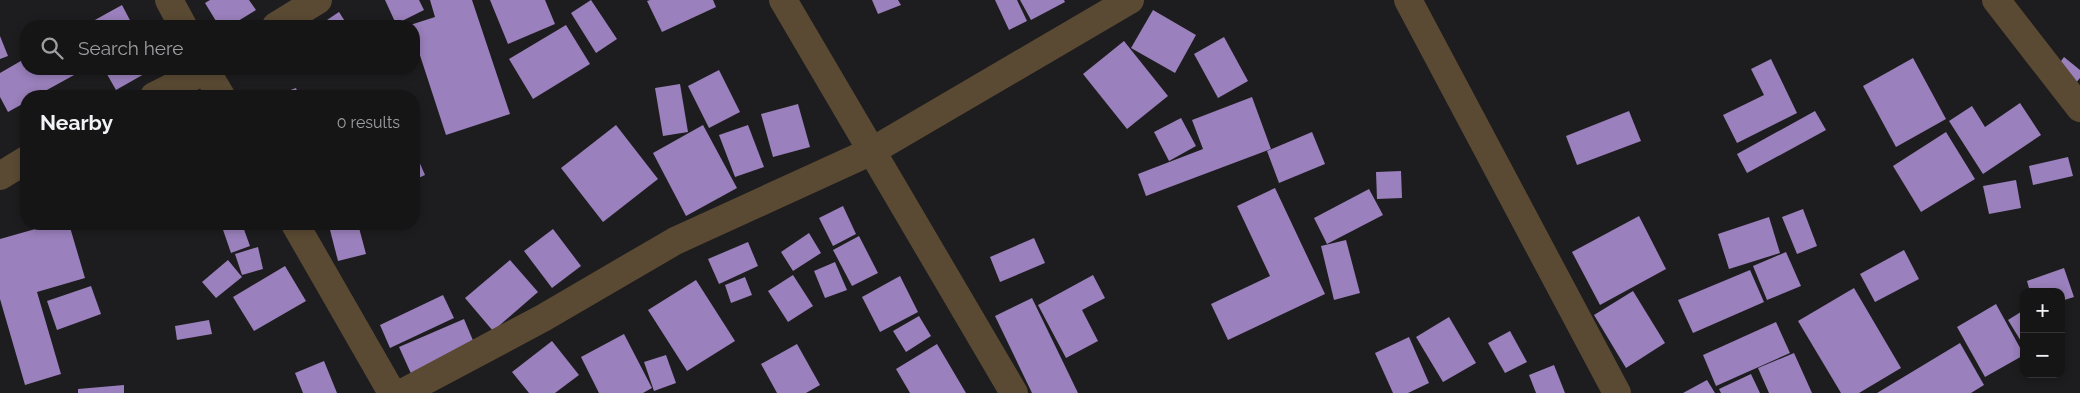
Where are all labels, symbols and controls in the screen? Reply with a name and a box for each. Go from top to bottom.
search box [20,20,420,75]
icon: search [38,34,66,62]
text: Search here [78,37,184,59]
text: Nearby [40,110,113,135]
text: 0 results [337,113,400,132]
map controls [2020,288,2065,378]
button: + [2020,288,2065,333]
button: − [2020,333,2065,378]

